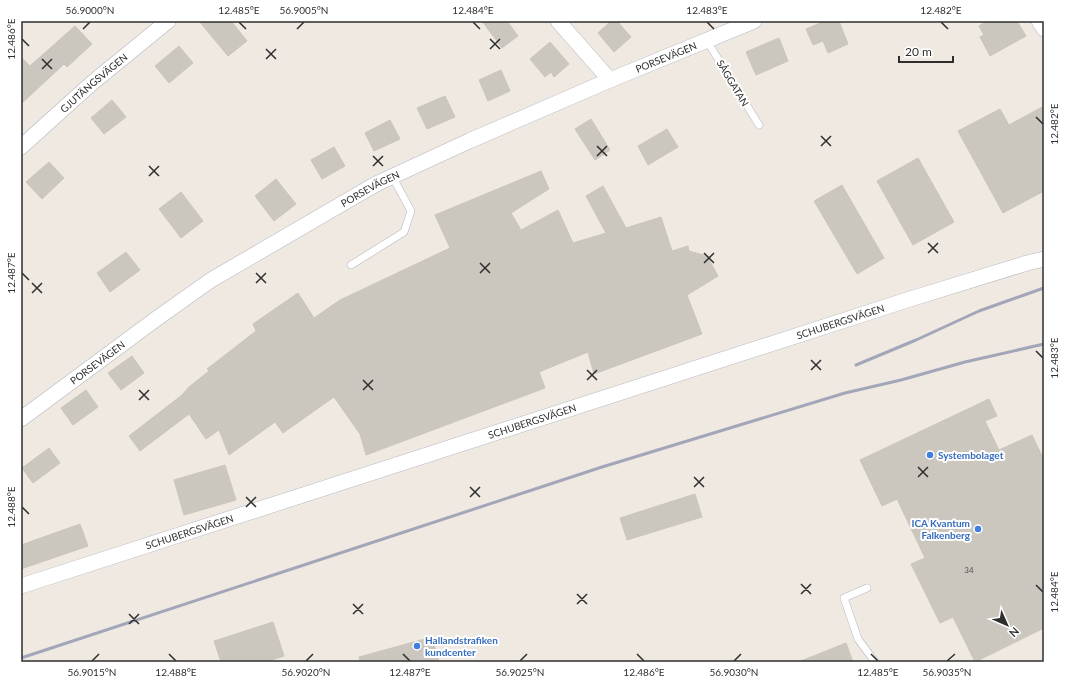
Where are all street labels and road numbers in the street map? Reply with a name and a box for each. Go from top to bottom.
street label: PORSEVÄGEN [634,39,698,75]
street label: GJUTÄNGSVÄGEN [58,51,130,115]
street label: SÅGGATAN [714,58,752,108]
street label: PORSEVÄGEN [339,168,401,209]
street label: SCHUBERGSVÄGEN [795,302,886,341]
street label: PORSEVÄGEN [68,338,127,387]
street label: SCHUBERGSVÄGEN [487,401,578,441]
street label: SCHUBERGSVÄGEN [144,512,235,551]

